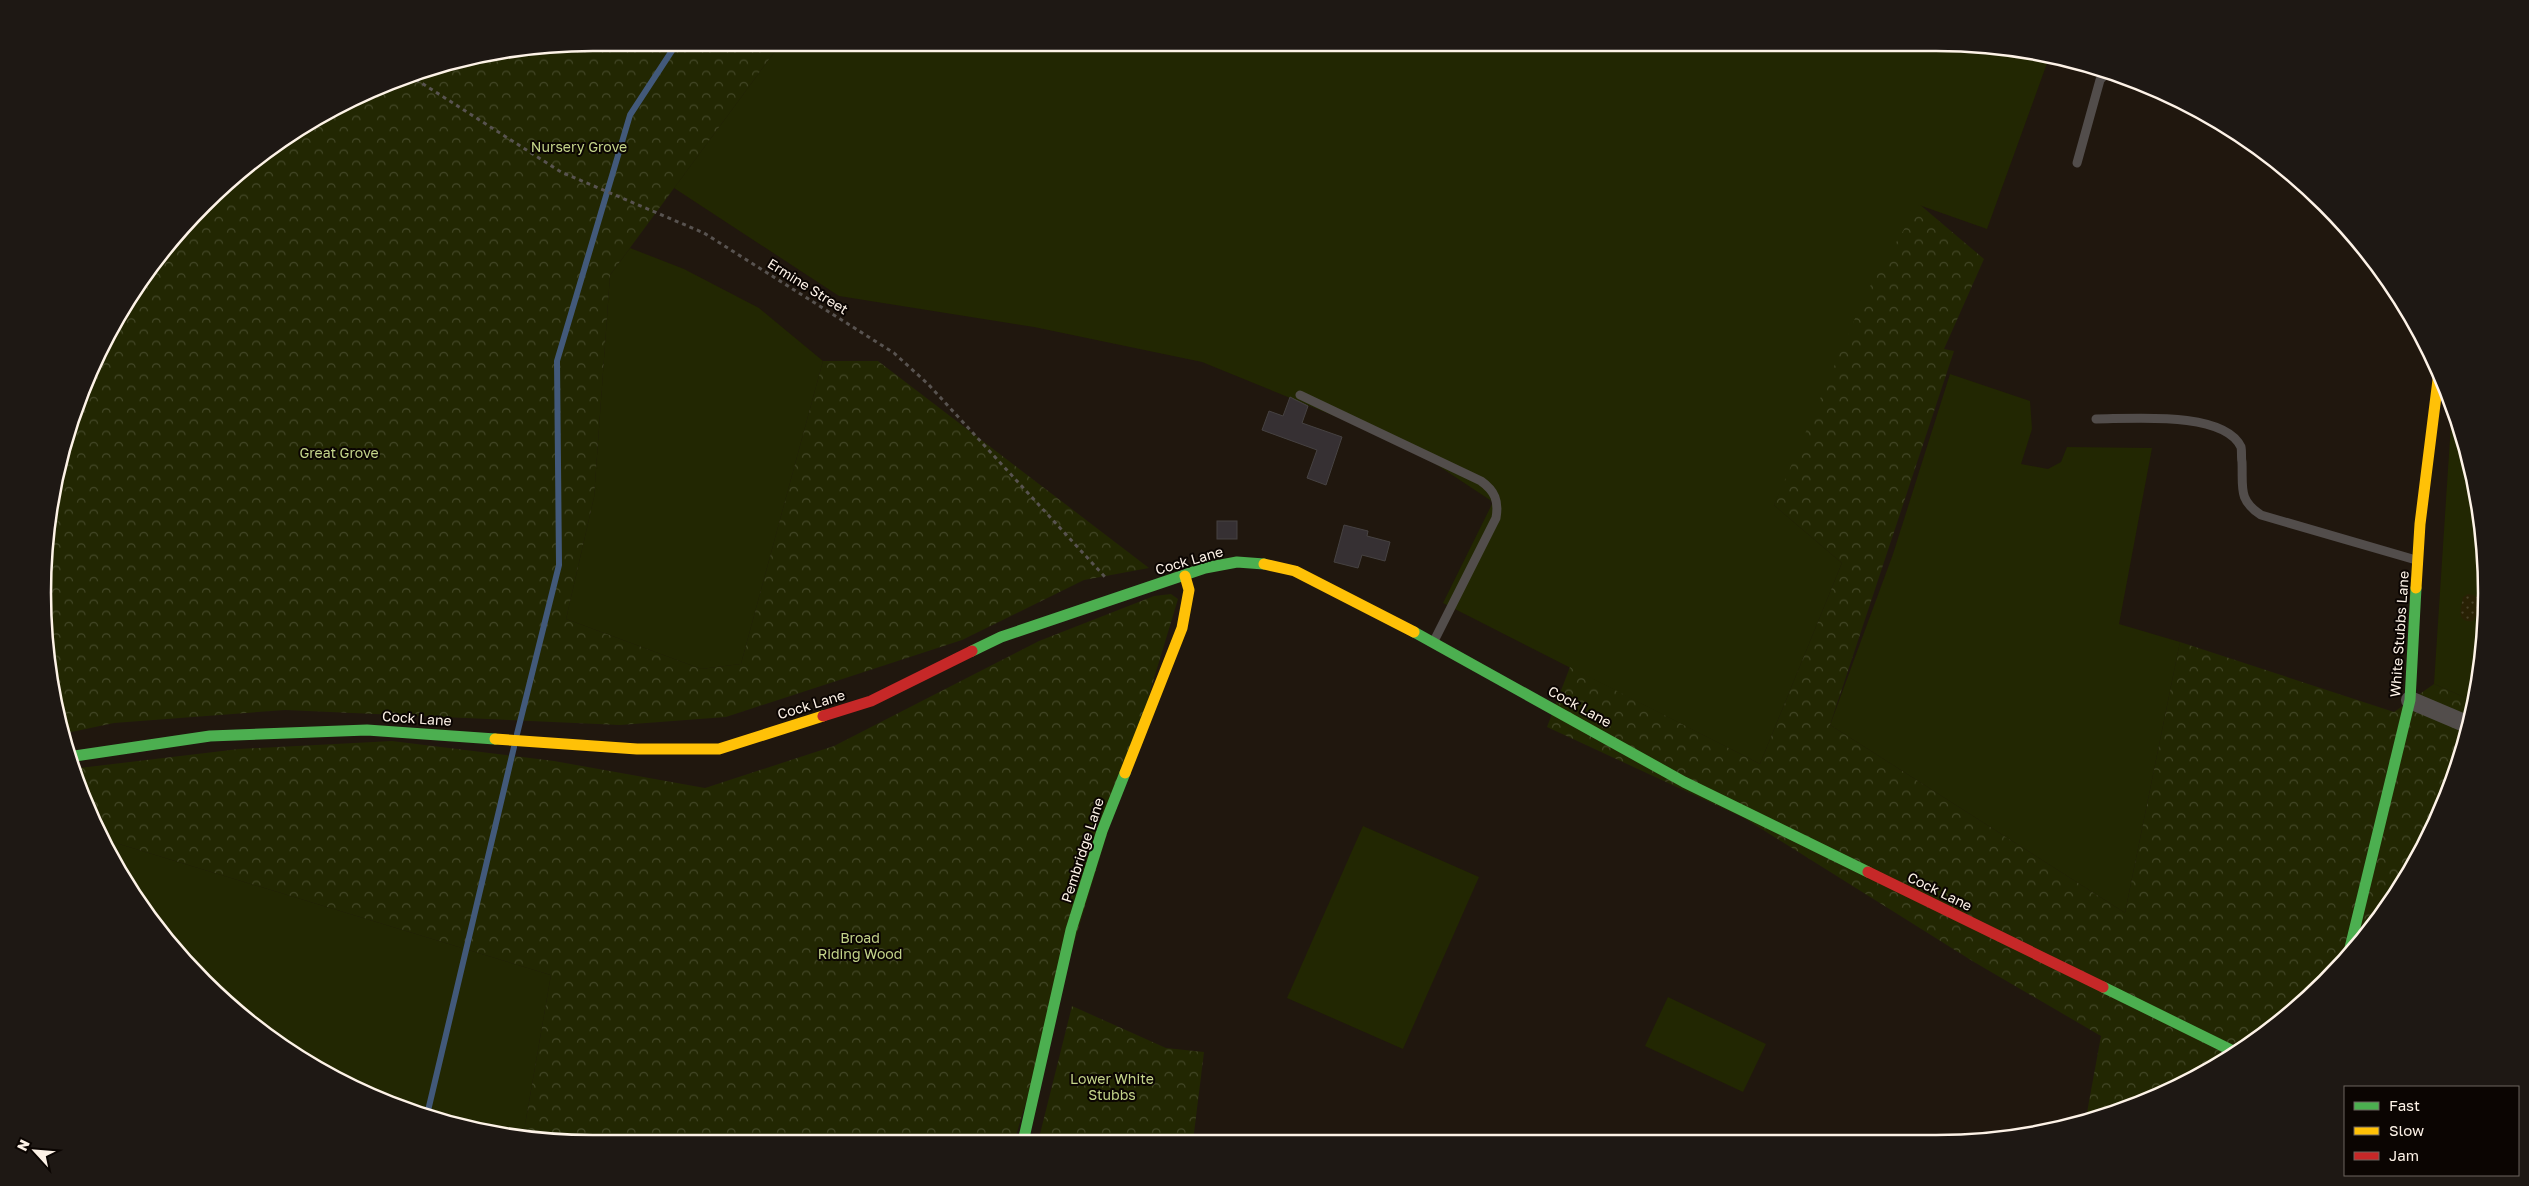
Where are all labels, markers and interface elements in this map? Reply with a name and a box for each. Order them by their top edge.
park label: Nursery Grove [531,138,627,155]
street label: Ermine Street [765,254,851,318]
park label: Great Grove [299,444,379,461]
street label: Cock Lane [1153,542,1225,578]
street label: White Stubbs Lane [2386,570,2412,698]
street label: Cock Lane [1545,682,1615,730]
street label: Cock Lane [775,686,847,722]
street label: Cock Lane [382,707,452,729]
street label: Pembridge Lane [1057,796,1107,904]
street label: Cock Lane [1905,868,1975,914]
park label: Broad Riding Wood [818,929,902,962]
park label: Lower White Stubbs [1070,1070,1154,1103]
legend [2344,1086,2519,1176]
text: Fast [2389,1096,2420,1114]
text: Slow [2389,1121,2424,1139]
north arrow [10,1126,60,1176]
text: N [13,1137,33,1154]
text: Jam [2389,1146,2419,1164]

